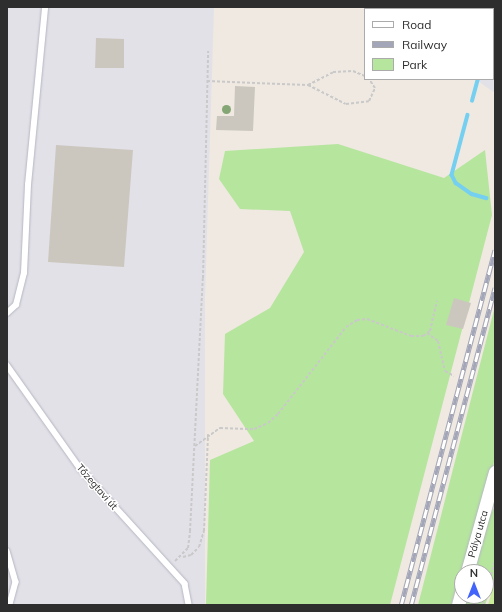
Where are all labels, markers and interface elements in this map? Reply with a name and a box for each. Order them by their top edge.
legend [364,8,494,80]
text: Road [402,17,431,32]
text: Railway [402,37,447,52]
text: Park [402,57,427,72]
street label: Tőzegtavi út [74,462,120,512]
street label: Pálya utca [466,509,490,559]
north arrow [454,564,494,604]
text: N [470,566,478,580]

